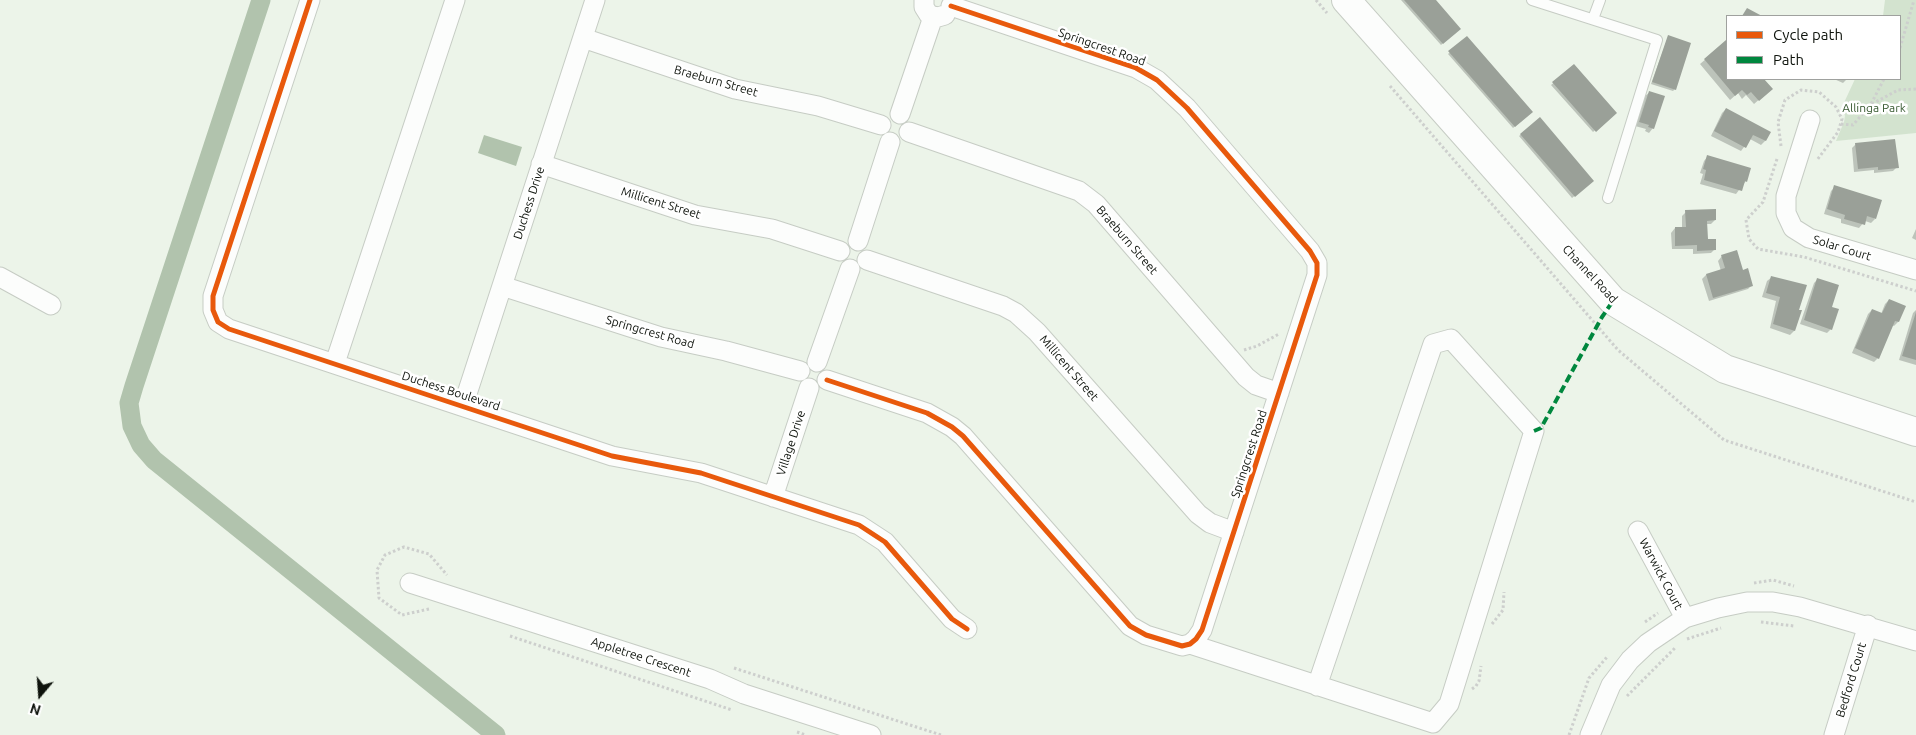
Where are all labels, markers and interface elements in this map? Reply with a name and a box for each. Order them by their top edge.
legend [1726,15,1901,80]
street label: Springcrest Road [1056,25,1148,69]
text: Cycle path [1773,26,1843,43]
text: Path [1773,51,1804,68]
street label: Braeburn Street [672,62,760,100]
park label: Allinga Park [1842,101,1906,115]
street label: Duchess Drive [510,165,548,241]
street label: Millicent Street [619,184,703,222]
street label: Braeburn Street [1093,203,1161,277]
street label: Solar Court [1811,232,1873,264]
street label: Channel Road [1559,242,1621,306]
street label: Springcrest Road [604,312,696,352]
street label: Millicent Street [1036,332,1102,404]
street label: Duchess Boulevard [400,368,502,414]
street label: Village Drive [774,408,808,478]
street label: Springcrest Road [1228,408,1270,500]
street label: Warwick Court [1636,536,1686,612]
street label: Appletree Crescent [589,634,693,680]
street label: Bedford Court [1833,641,1869,719]
north arrow [15,670,65,720]
text: N [28,700,43,718]

